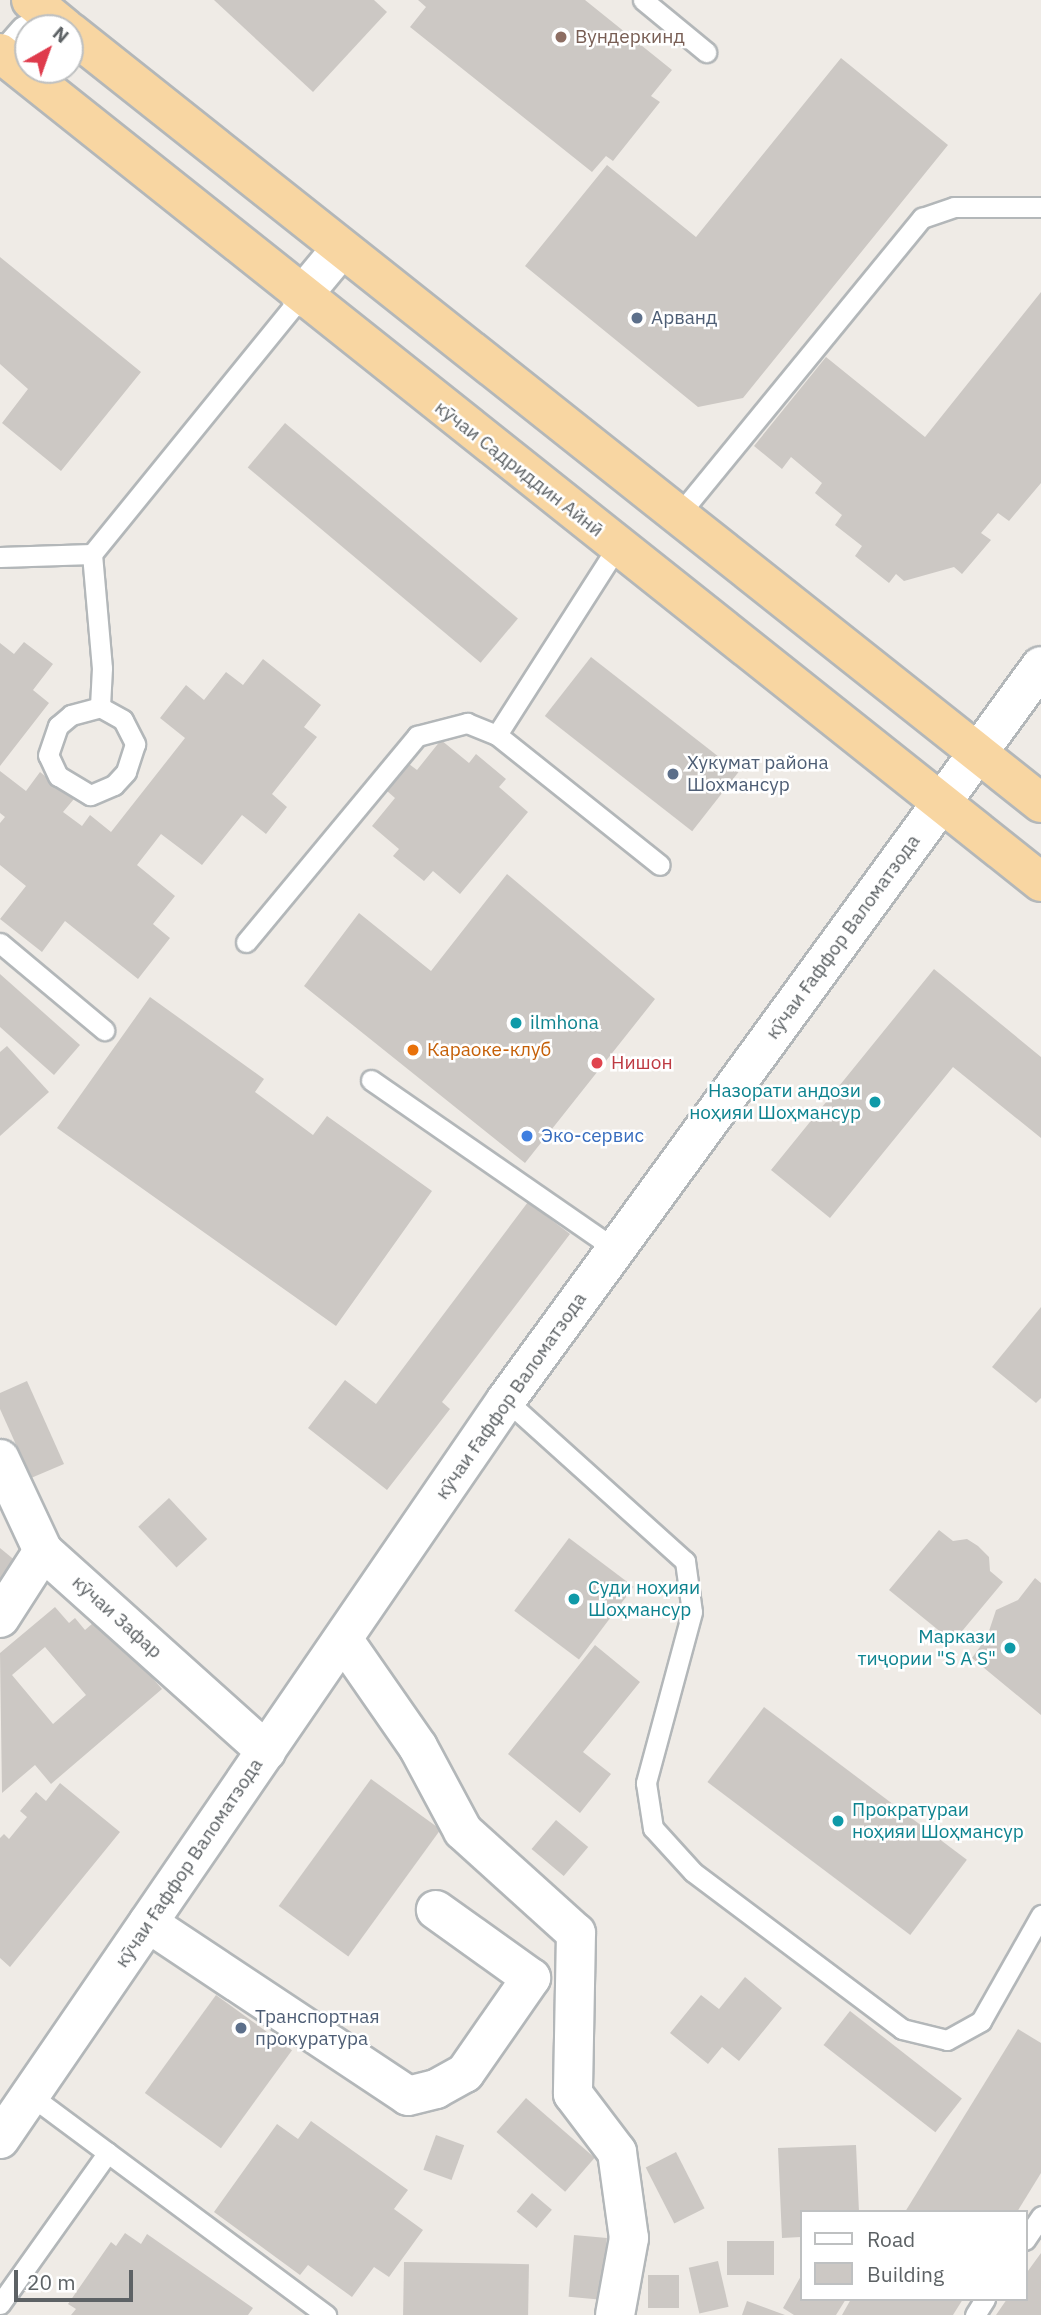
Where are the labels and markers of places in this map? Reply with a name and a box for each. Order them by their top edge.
place label: Вундеркинд [575,26,685,48]
marker: Вундеркинд [553,29,569,45]
place label: Арванд [651,307,717,329]
marker: Арванд [629,310,645,326]
place label: Хукумат района Шохмансур [687,752,829,796]
marker: Хукумат района Шохмансур [665,766,681,782]
place label: ilmhona [530,1012,599,1034]
marker: ilmhona [508,1015,524,1031]
place label: Караоке-клуб [427,1039,551,1061]
marker: Караоке-клуб [405,1042,421,1058]
place label: Нишон [611,1052,673,1074]
marker: Нишон [589,1055,605,1071]
place label: Назорати андози ноҳияи Шоҳмансур [689,1080,861,1124]
marker: Назорати андози ноҳияи Шоҳмансур [867,1094,883,1110]
place label: Эко-сервис [541,1125,644,1147]
marker: Эко-сервис [519,1128,535,1144]
place label: Суди ноҳияи Шоҳмансур [588,1577,700,1621]
marker: Суди ноҳияи Шоҳмансур [566,1591,582,1607]
place label: Маркази тиҷории "S A S" [857,1626,996,1670]
marker: Маркази тиҷории "S A S" [1002,1640,1018,1656]
place label: Прократураи ноҳияи Шоҳмансур [852,1799,1024,1843]
marker: Прократураи ноҳияи Шоҳмансур [830,1813,846,1829]
place label: Транспортная прокуратура [255,2006,380,2050]
marker: Транспортная прокуратура [233,2020,249,2036]

